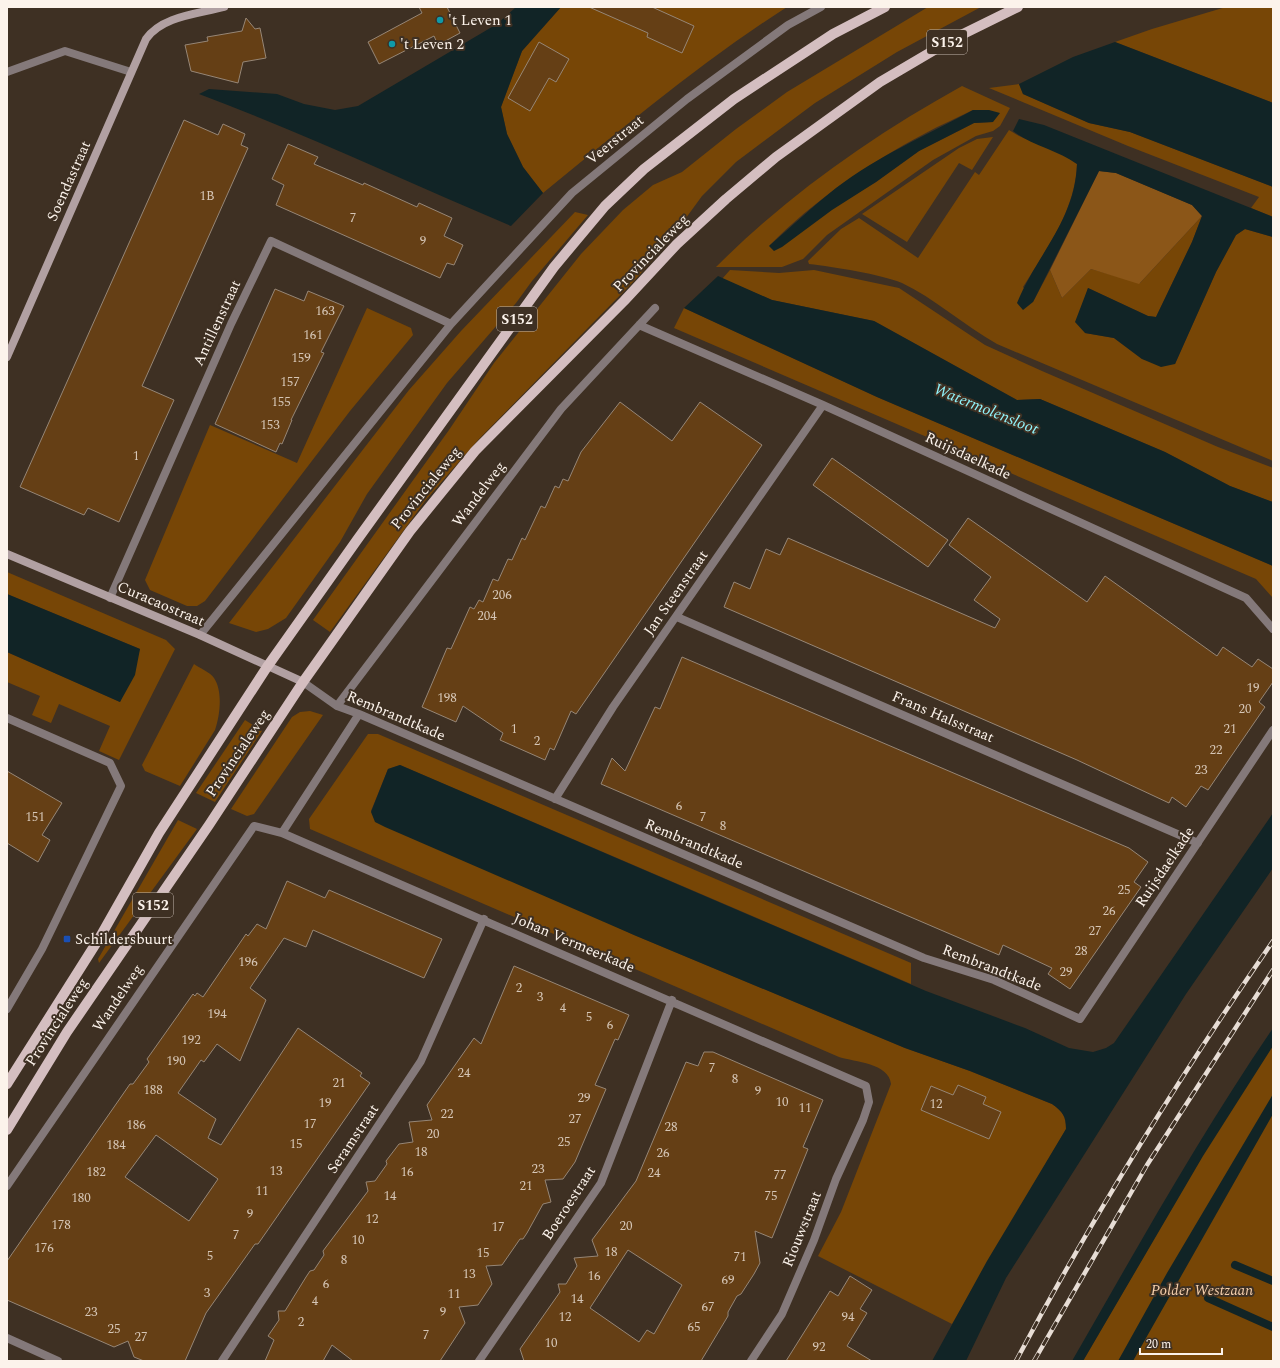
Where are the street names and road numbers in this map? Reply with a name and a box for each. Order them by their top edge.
road number: S152 [927,30,967,54]
street label: Veerstraat [581,109,649,171]
street label: Soendastraat [41,137,97,225]
street label: Provincialeweg [607,208,695,298]
street label: Antillenstraat [187,276,247,370]
road number: S152 [497,307,537,331]
street label: Ruijsdaelkade [921,426,1015,486]
street label: Provincialeweg [385,441,467,535]
street label: Wandelweg [447,456,511,532]
street label: Jan Steenstraat [638,546,714,640]
street label: Curacaostraat [114,575,208,633]
street label: Rembrandtkade [343,685,449,747]
street label: Frans Halsstraat [888,685,998,749]
street label: Provincialeweg [200,704,276,802]
street label: Rembrandtkade [641,813,747,875]
street label: Ruijsdaelkade [1130,822,1200,912]
road number: S152 [133,893,173,917]
street label: Johan Vermeerkade [510,907,638,979]
street label: Rembrandtkade [939,938,1045,998]
street label: Wandelweg [87,960,149,1036]
street label: Provincialeweg [20,973,94,1071]
street label: Seramstraat [321,1100,385,1178]
street label: Boeroestraat [536,1161,602,1245]
street label: Riouwstraat [776,1187,828,1271]

